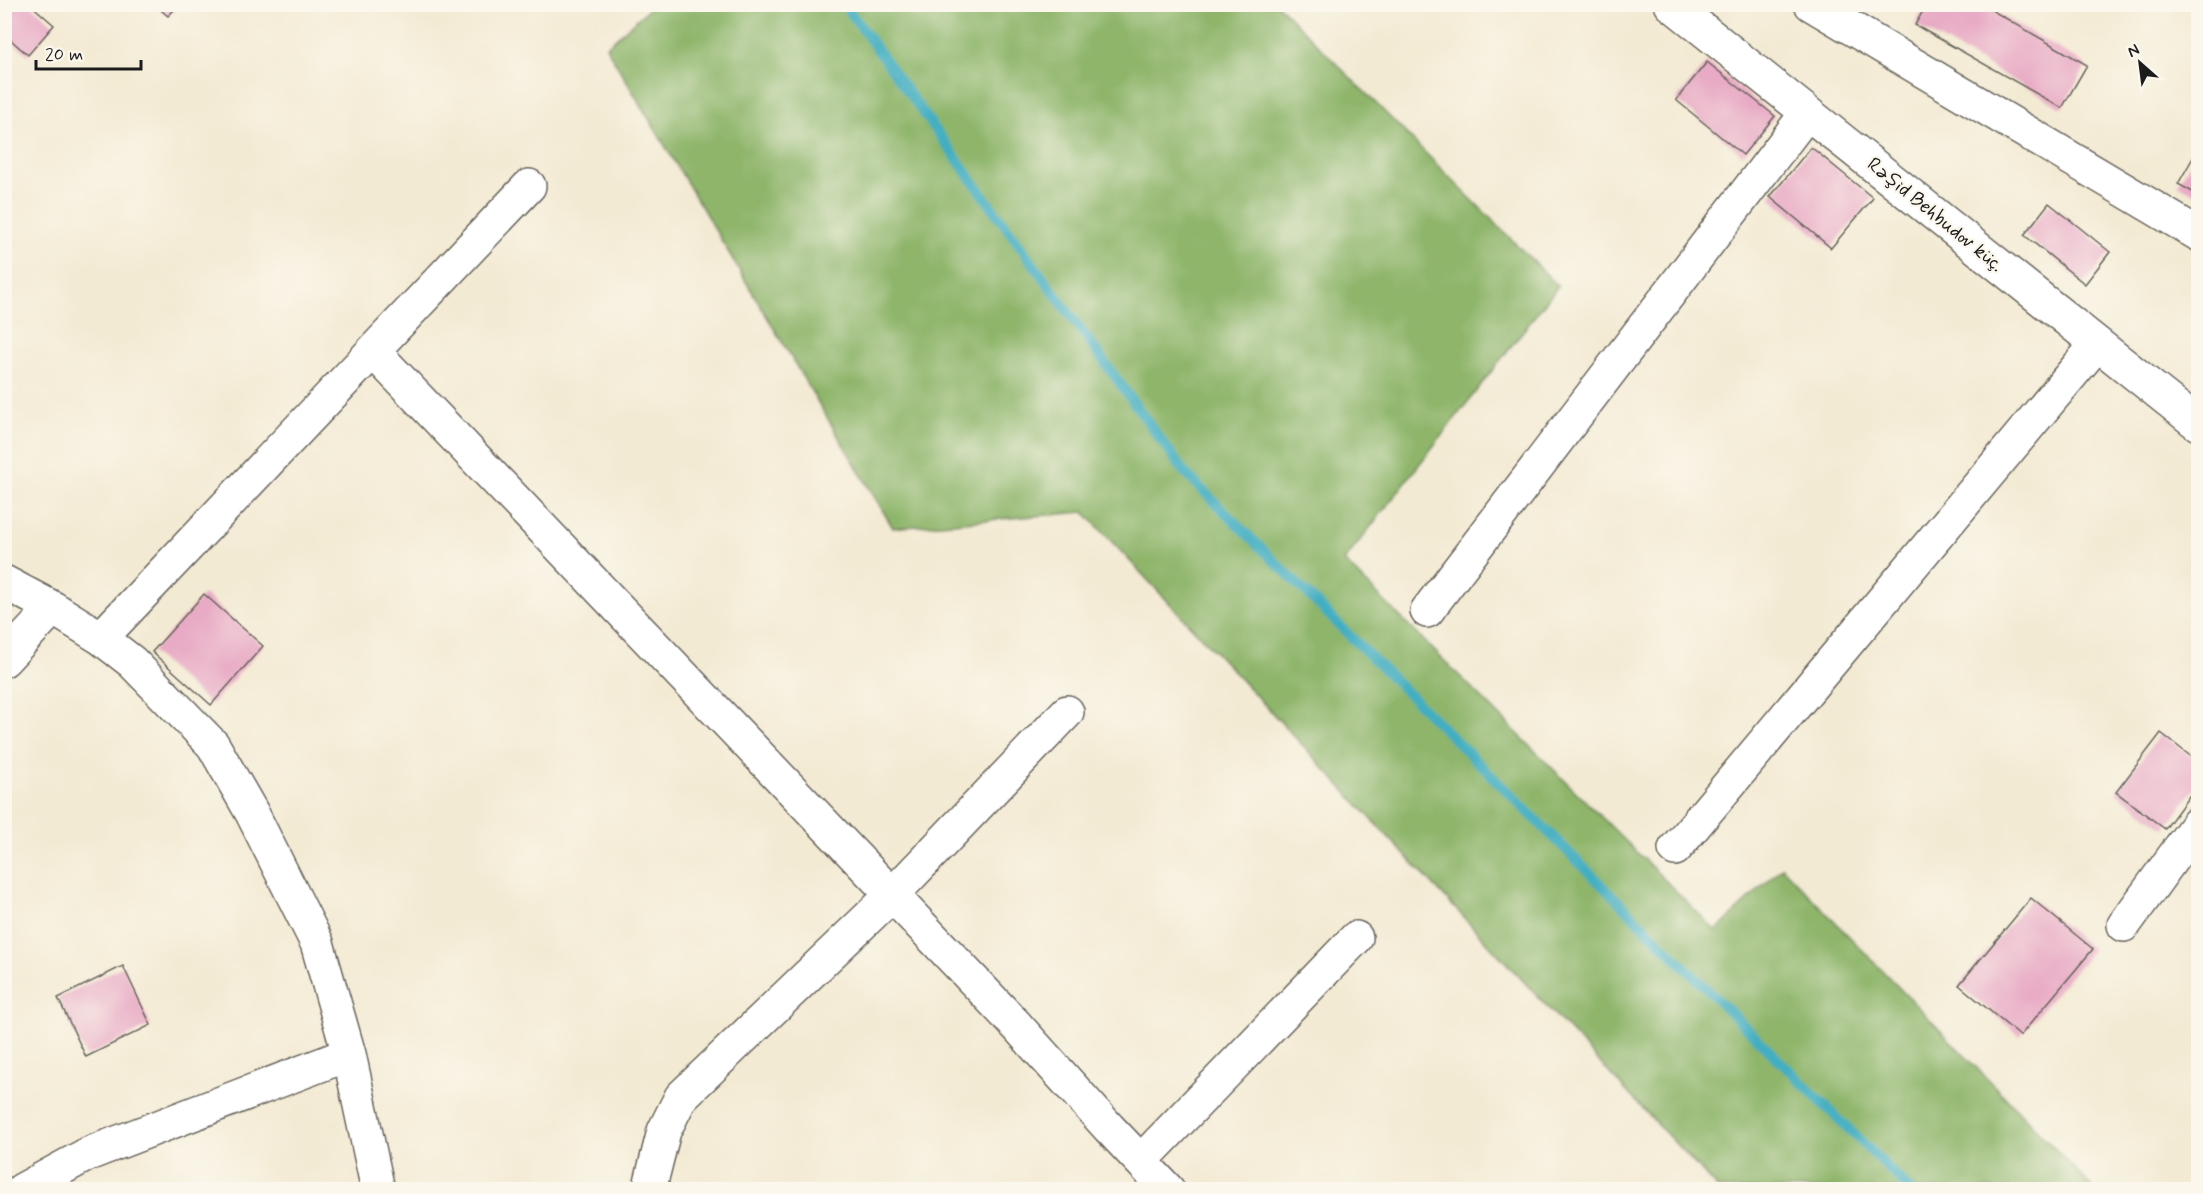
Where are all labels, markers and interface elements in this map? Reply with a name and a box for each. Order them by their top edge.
scale bar [36,33,141,71]
north arrow [2110,33,2170,93]
text: N [2124,39,2143,63]
text: 20 m [45,43,83,67]
street label: Rəşid Behbudov küç. [1861,151,2009,279]

